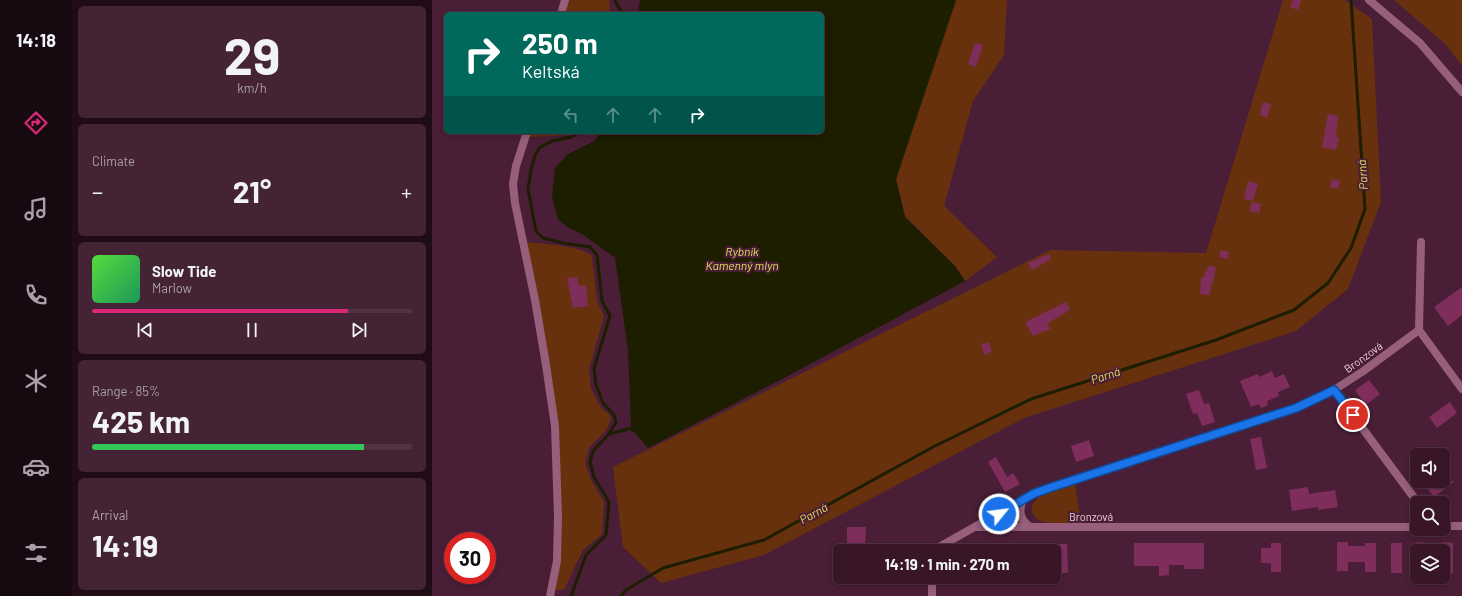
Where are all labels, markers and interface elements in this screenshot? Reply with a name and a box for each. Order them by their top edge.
text: 29 [224,23,280,85]
text: 250 m [522,26,598,60]
icon: right [456,28,508,80]
text: 14:18 [16,29,56,51]
text: Keltská [522,60,580,82]
text: km/h [237,80,267,96]
icon: left [560,104,582,126]
icon: ahead [602,104,624,126]
icon: ahead [644,104,666,126]
icon: right [686,104,708,126]
icon: directions [22,109,50,137]
text: Climate [92,153,135,169]
water label: Parná [1354,160,1370,190]
text: 21° [233,173,271,209]
text: − [92,178,103,204]
text: + [401,178,412,204]
icon: music [22,195,50,223]
water label: Rybník Kamenný mlyn [705,244,779,272]
text: Slow Tide [152,262,216,280]
text: Marlow [152,280,192,296]
icon: phone [22,281,50,309]
icon: previous [134,319,156,341]
icon: pause [241,319,263,341]
icon: next [348,319,370,341]
street label: Bronzová [1341,339,1385,375]
water label: Parná [1089,364,1121,386]
icon: climate [22,367,50,395]
text: Range · 85% [92,383,160,399]
pin [1336,398,1370,432]
text: 425 km [92,403,190,439]
icon: arrive [1342,404,1364,426]
map controls [1410,448,1450,584]
button: sound [1410,448,1450,488]
icon: car [22,453,50,481]
position arrow [978,493,1020,535]
button: search [1410,496,1450,536]
water label: Parná [797,500,829,526]
text: Arrival [92,507,128,523]
street label: Bronzová [1069,510,1113,523]
text: 14:19 [92,527,158,563]
speed limit sign: 30 [444,532,496,584]
icon: filters [22,539,50,567]
button: layers [1410,544,1450,584]
text: 14:19 · 1 min · 270 m [885,555,1009,573]

